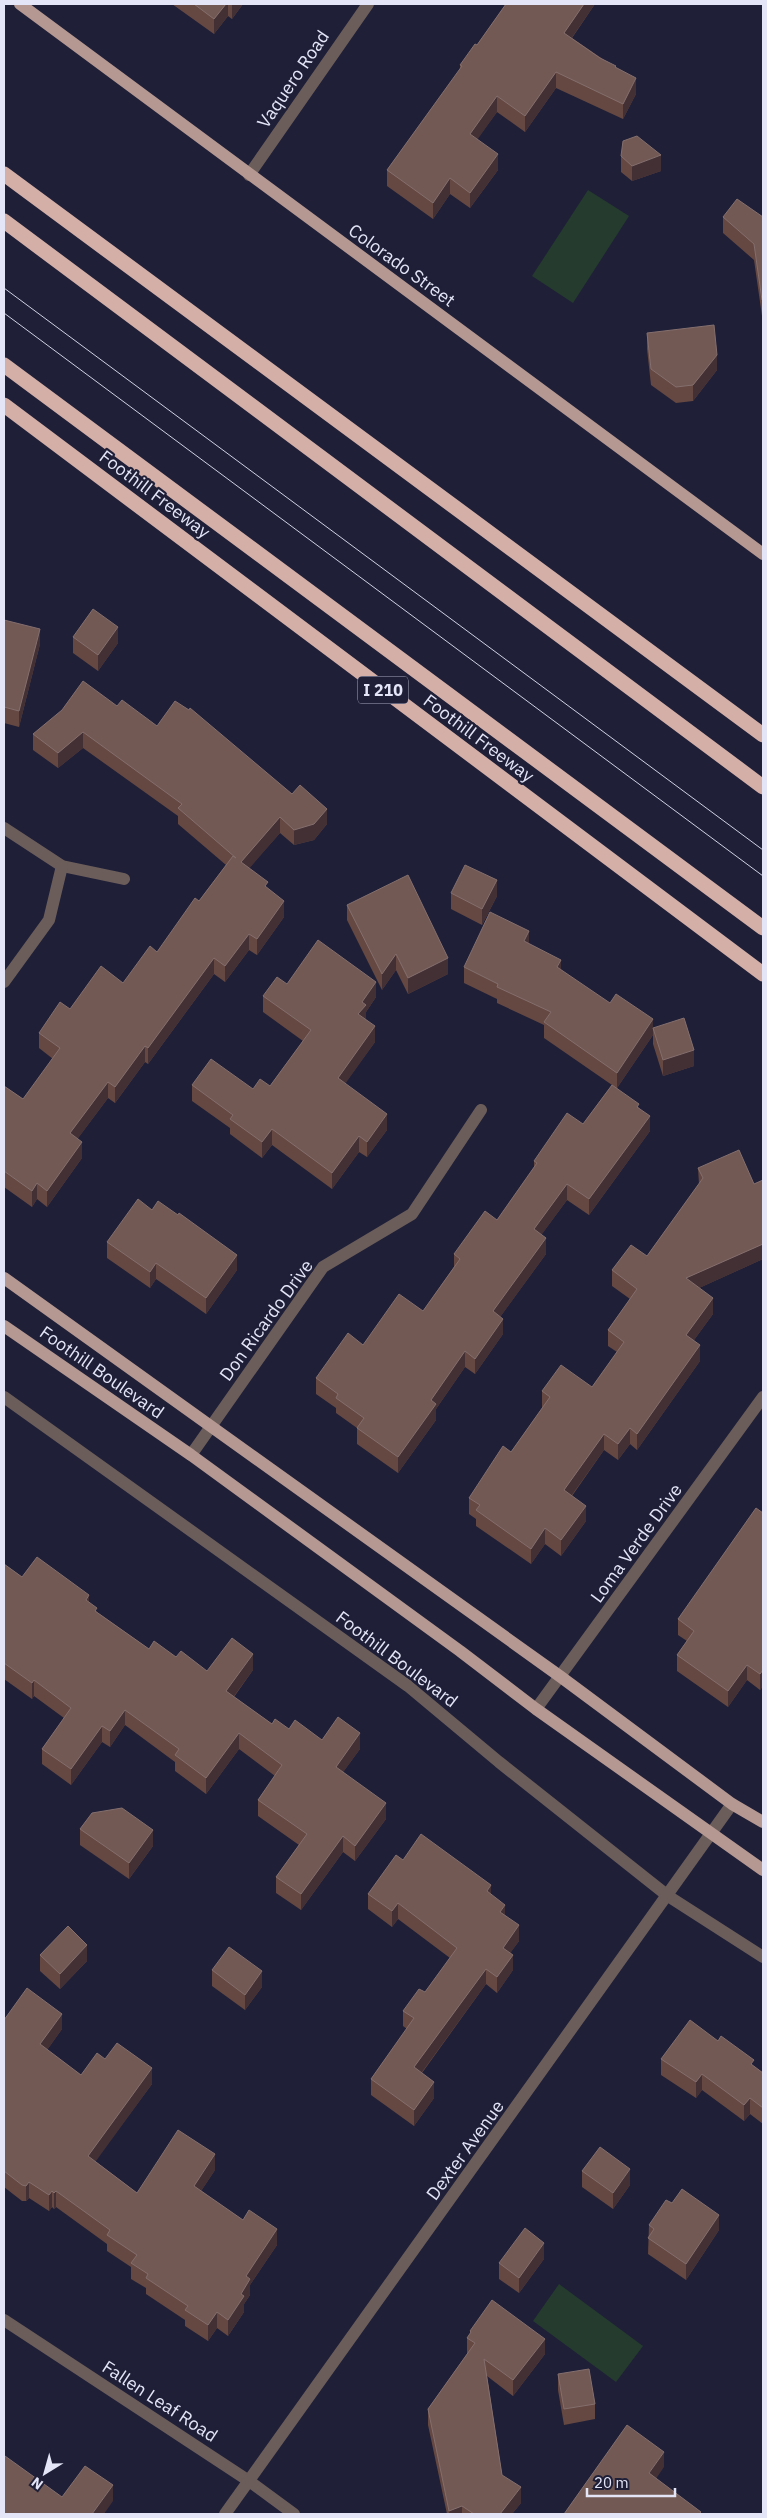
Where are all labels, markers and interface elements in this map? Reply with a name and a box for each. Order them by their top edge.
street label: Vaquero Road [252,26,334,132]
street label: Colorado Street [344,219,460,311]
street label: Foothill Freeway [95,445,215,543]
road number: I 210 [358,676,408,704]
street label: Foothill Freeway [419,689,539,787]
street label: Don Ricardo Drive [214,1255,318,1385]
street label: Foothill Boulevard [35,1321,169,1423]
street label: Loma Verde Drive [585,1479,687,1607]
street label: Foothill Boulevard [331,1606,463,1712]
street label: Dexter Avenue [421,2095,509,2204]
street label: Fallen Leaf Road [98,2355,222,2447]
north arrow [20,2448,70,2498]
scale bar [587,2466,674,2498]
text: N [28,2473,47,2494]
text: 20 m [594,2473,629,2492]

